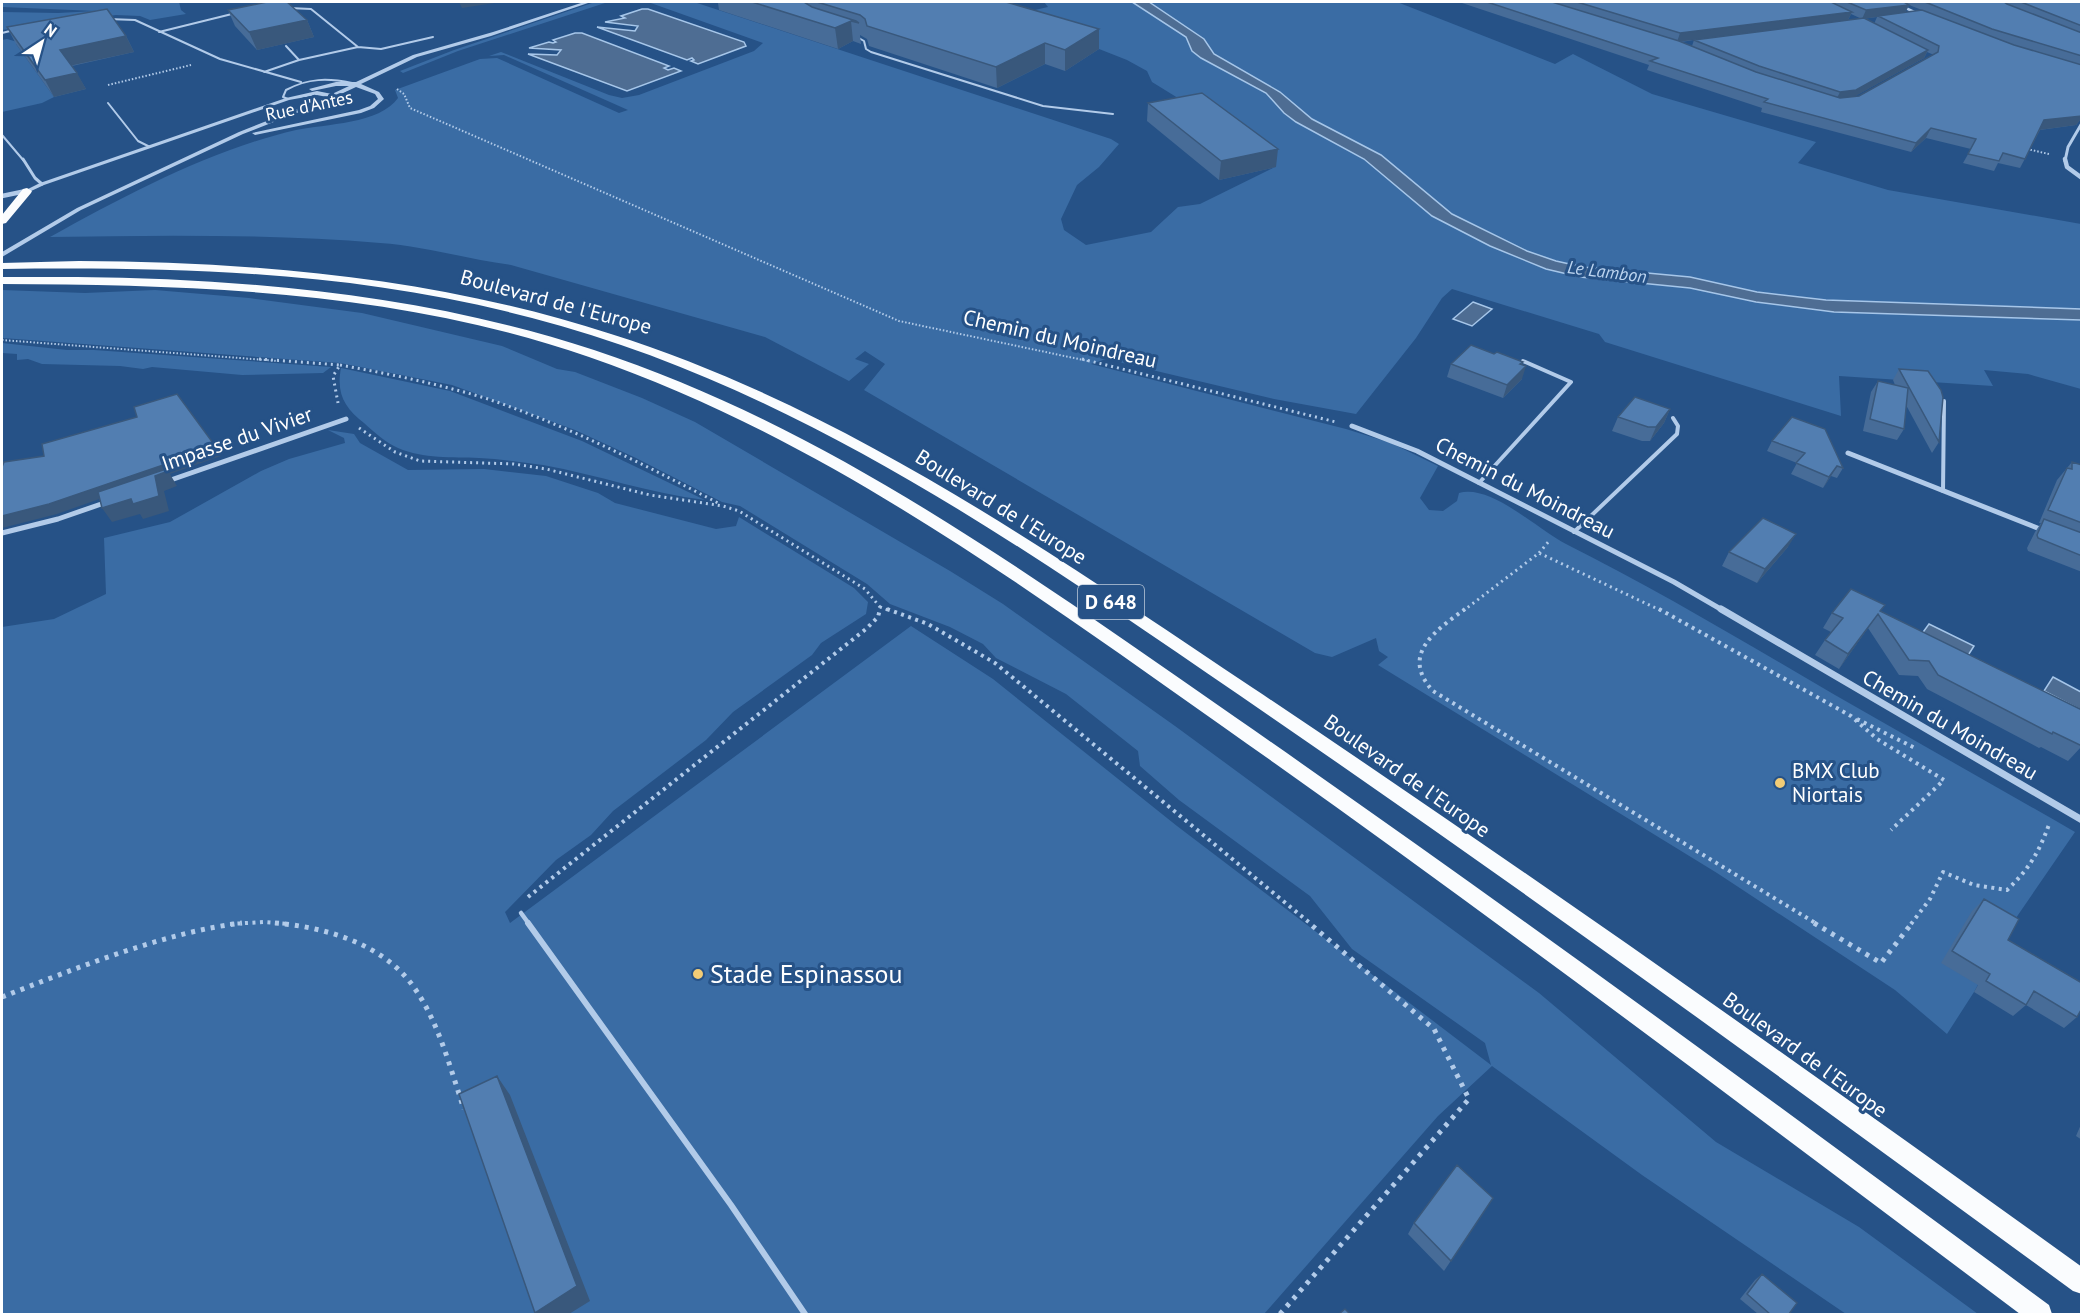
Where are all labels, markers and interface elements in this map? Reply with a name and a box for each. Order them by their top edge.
north arrow [12,12,72,72]
text: N [41,19,61,41]
street label: Rue d'Antes [263,85,355,126]
water label: Le Lambon [1566,255,1648,288]
street label: Boulevard de l'Europe [457,263,655,340]
street label: Chemin du Moindreau [961,303,1160,374]
street label: Impasse du Vivier [158,400,316,477]
street label: Chemin du Moindreau [1431,431,1620,545]
street label: Boulevard de l'Europe [911,443,1092,570]
road number: D 648 [1078,585,1144,619]
street label: Chemin du Moindreau [1858,663,2043,786]
street label: Boulevard de l'Europe [1319,708,1496,843]
place label: BMX Club Niortais [1792,757,1880,808]
marker: BMX Club Niortais [1773,776,1787,790]
place label: Stade Espinassou [710,957,903,990]
marker: Stade Espinassou [691,967,705,981]
street label: Boulevard de l'Europe [1718,986,1893,1123]

